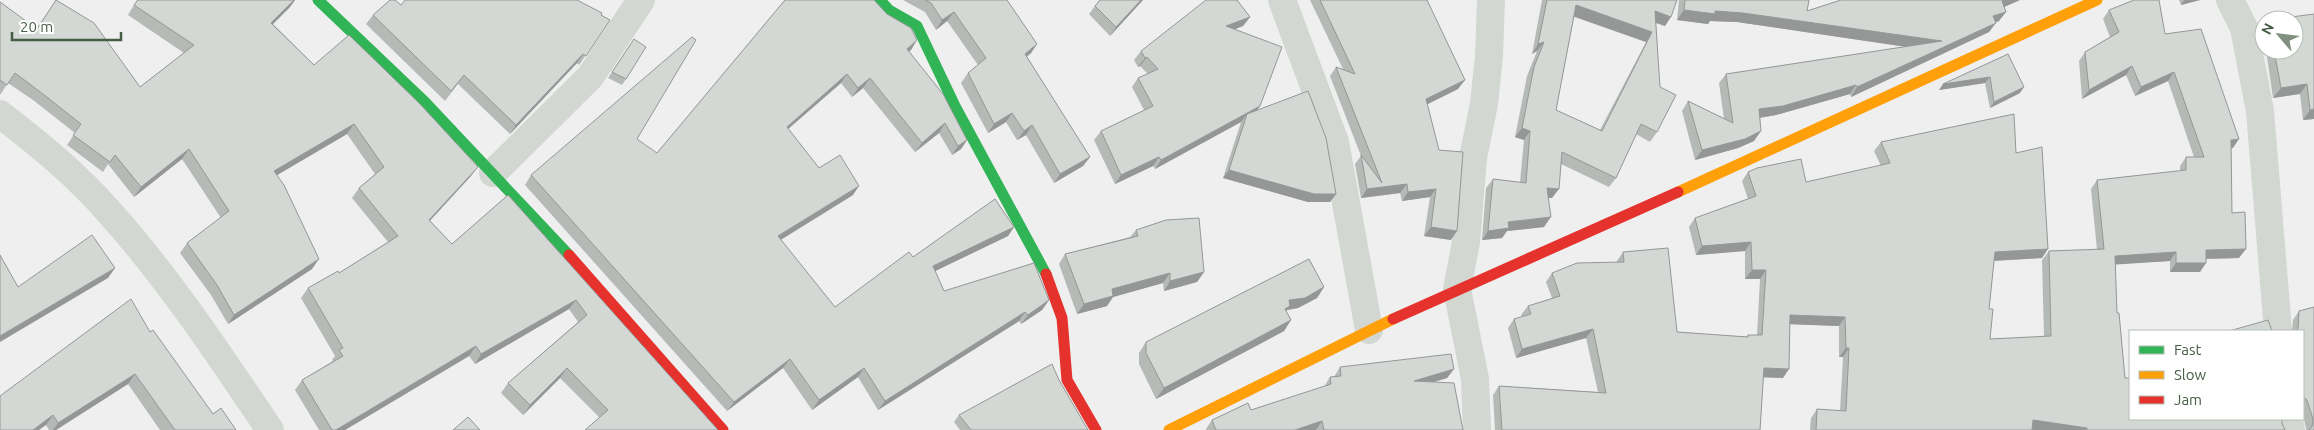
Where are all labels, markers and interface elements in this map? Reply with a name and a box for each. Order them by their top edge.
scale bar [12,10,121,42]
north arrow [2254,10,2304,60]
text: 20 m [20,18,53,35]
text: N [2258,21,2277,37]
legend [2129,330,2304,420]
text: Fast [2174,341,2202,358]
text: Slow [2174,366,2207,383]
text: Jam [2174,391,2202,408]

